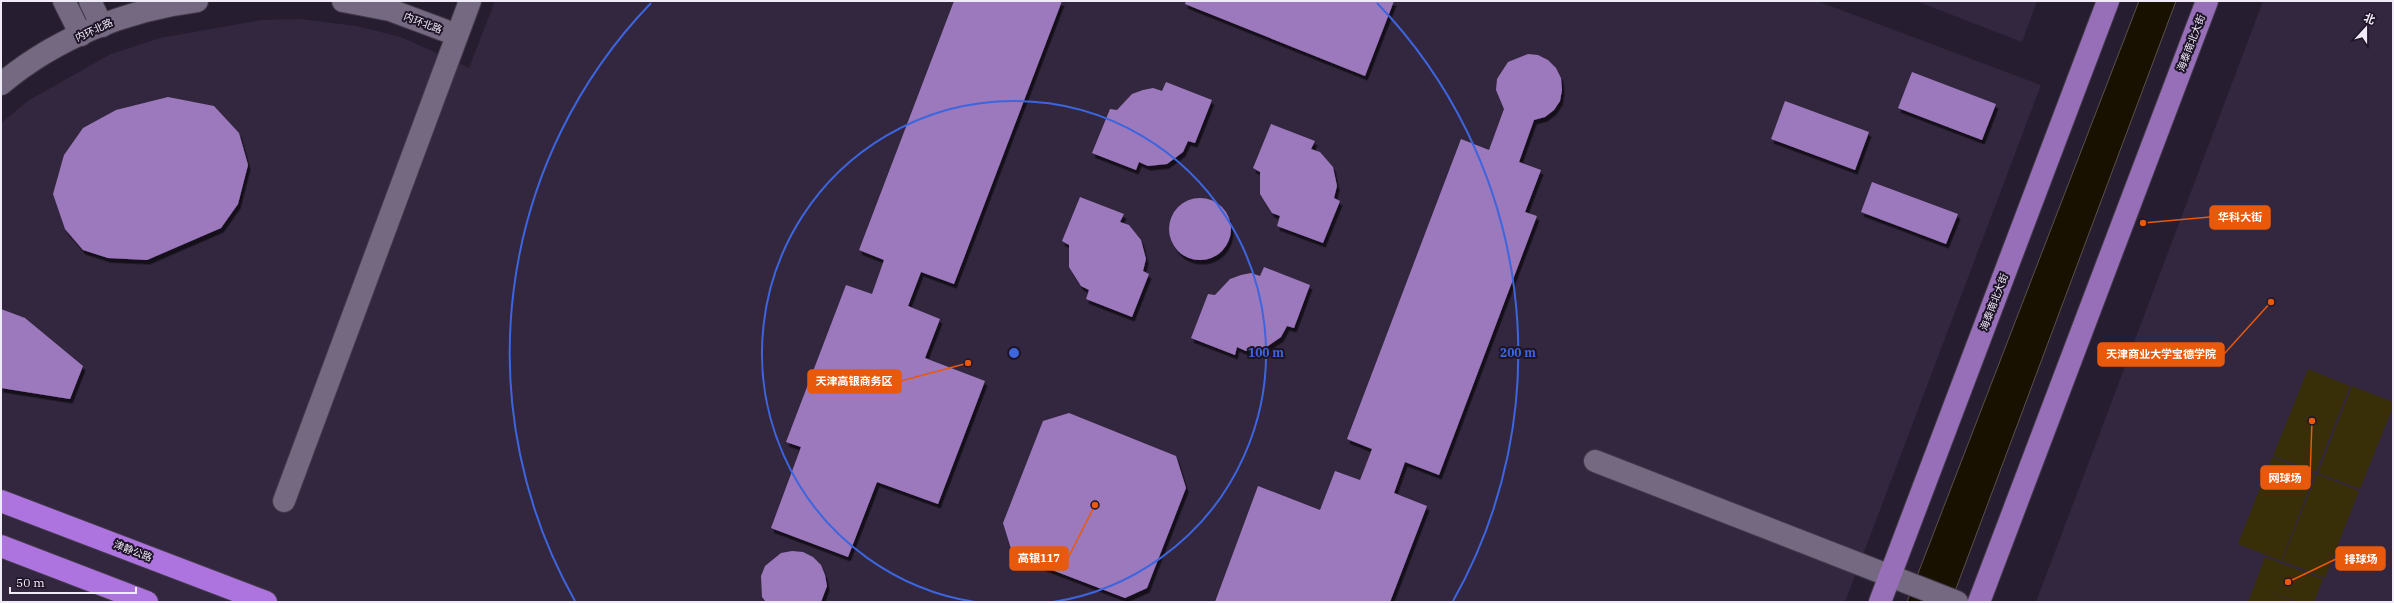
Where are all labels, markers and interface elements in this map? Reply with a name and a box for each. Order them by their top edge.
north arrow [2346,8,2386,48]
street label: 内环北路 [402,10,444,36]
text: 北 [2362,10,2377,27]
street label: 海泰南北大街 [2174,13,2208,73]
street label: 内环北路 [73,16,115,44]
callout: 华科大街 [2210,206,2270,229]
text: 华科大街 [2218,210,2262,224]
street label: 海泰南北大街 [1977,272,2011,332]
callout: 天津商业大学宝德学院 [2098,343,2224,366]
text: 100 m [1248,345,1284,360]
text: 200 m [1500,345,1536,360]
centre of rings [1007,346,1021,360]
text: 天津商业大学宝德学院 [2106,347,2216,361]
callout: 天津高银商务区 [808,370,901,393]
text: 天津高银商务区 [816,374,893,388]
callout: 网球场 [2261,466,2310,489]
text: 网球场 [2269,471,2302,485]
street label: 津静公路 [112,538,154,564]
callout: 高银117 [1010,547,1068,570]
callout: 排球场 [2336,547,2385,570]
text: 高银117 [1018,551,1060,565]
text: 排球场 [2345,552,2378,566]
scale bar [10,569,136,595]
text: 50 m [16,575,45,590]

